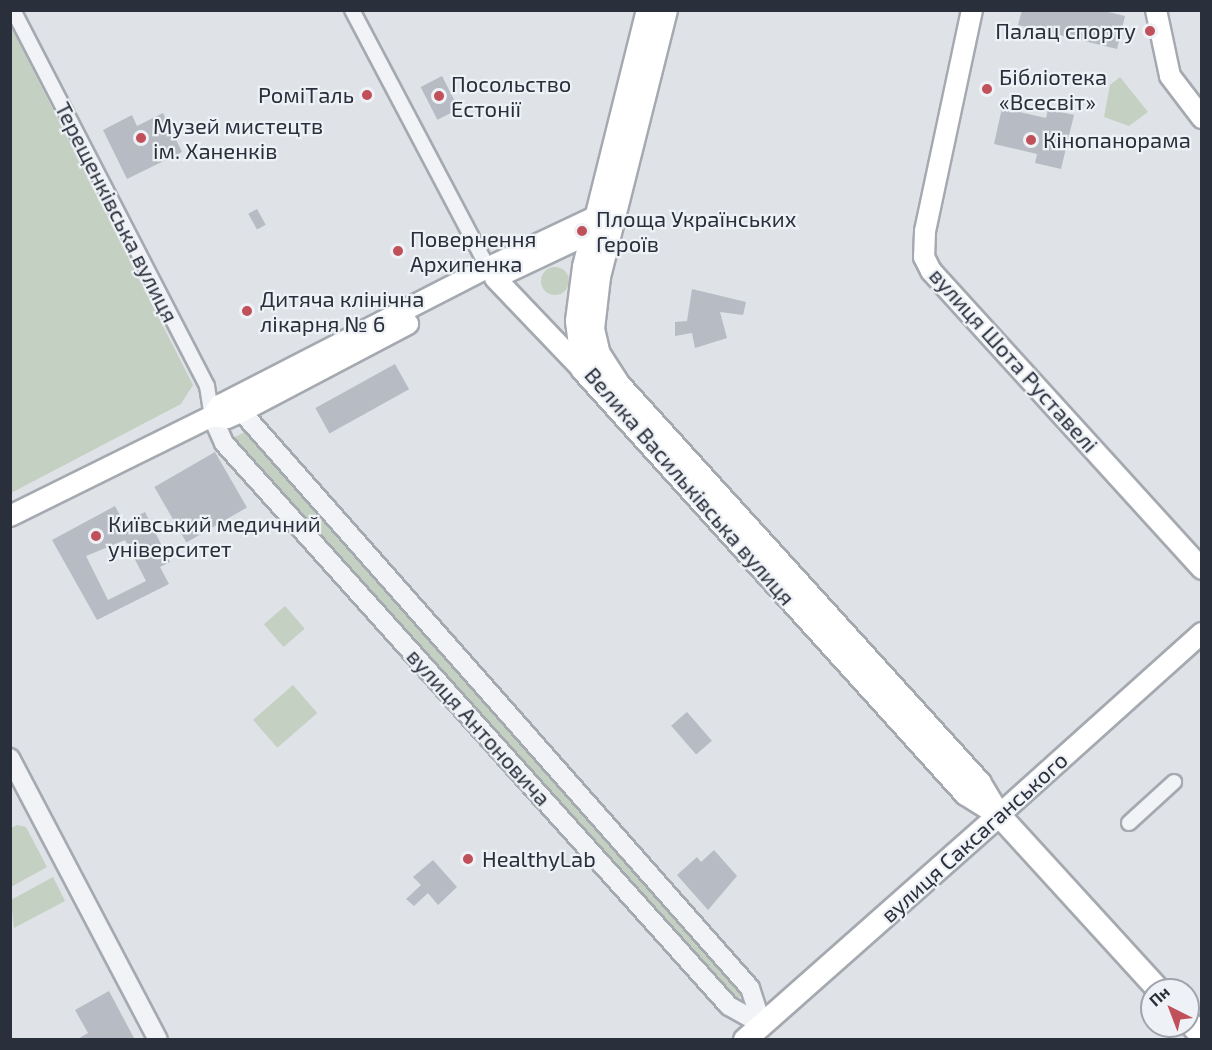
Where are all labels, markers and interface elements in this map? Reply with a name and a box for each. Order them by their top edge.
place label: Палац спорту [995,18,1136,44]
marker: Палац спорту [1141,22,1159,40]
place label: Бібліотека «Всесвіт» [999,63,1107,114]
place label: Посольство Естонії [451,70,571,122]
place label: РоміТаль [258,82,354,108]
marker: Бібліотека «Всесвіт» [980,82,994,96]
marker: РоміТаль [358,86,376,104]
marker: Посольство Естонії [432,89,446,103]
street label: Терещенківська вулиця [50,97,184,327]
place label: Музей мистецтв ім. Ханенків [153,112,323,164]
place label: Кінопанорама [1043,127,1191,153]
marker: Музей мистецтв ім. Ханенків [134,131,148,145]
marker: Кінопанорама [1024,133,1038,147]
place label: Площа Українських Героїв [596,205,796,256]
marker: Площа Українських Героїв [573,222,591,240]
place label: Повернення Архипенка [410,225,536,276]
marker: Повернення Архипенка [391,244,405,258]
street label: вулиця Шота Руставелі [924,262,1104,458]
place label: Дитяча клінічна лікарня № 6 [260,285,424,336]
marker: Дитяча клінічна лікарня № 6 [238,302,256,320]
street label: Велика Васильківська вулиця [579,362,801,610]
place label: Київський медичний університет [108,510,321,562]
marker: Київський медичний університет [89,529,103,543]
street label: вулиця Антоновича [402,643,556,811]
street label: вулиця Саксаганського [875,746,1073,928]
place label: HealthyLab [482,846,596,872]
marker: HealthyLab [459,850,477,868]
north arrow [1140,978,1200,1038]
text: Пн [1145,982,1173,1010]

